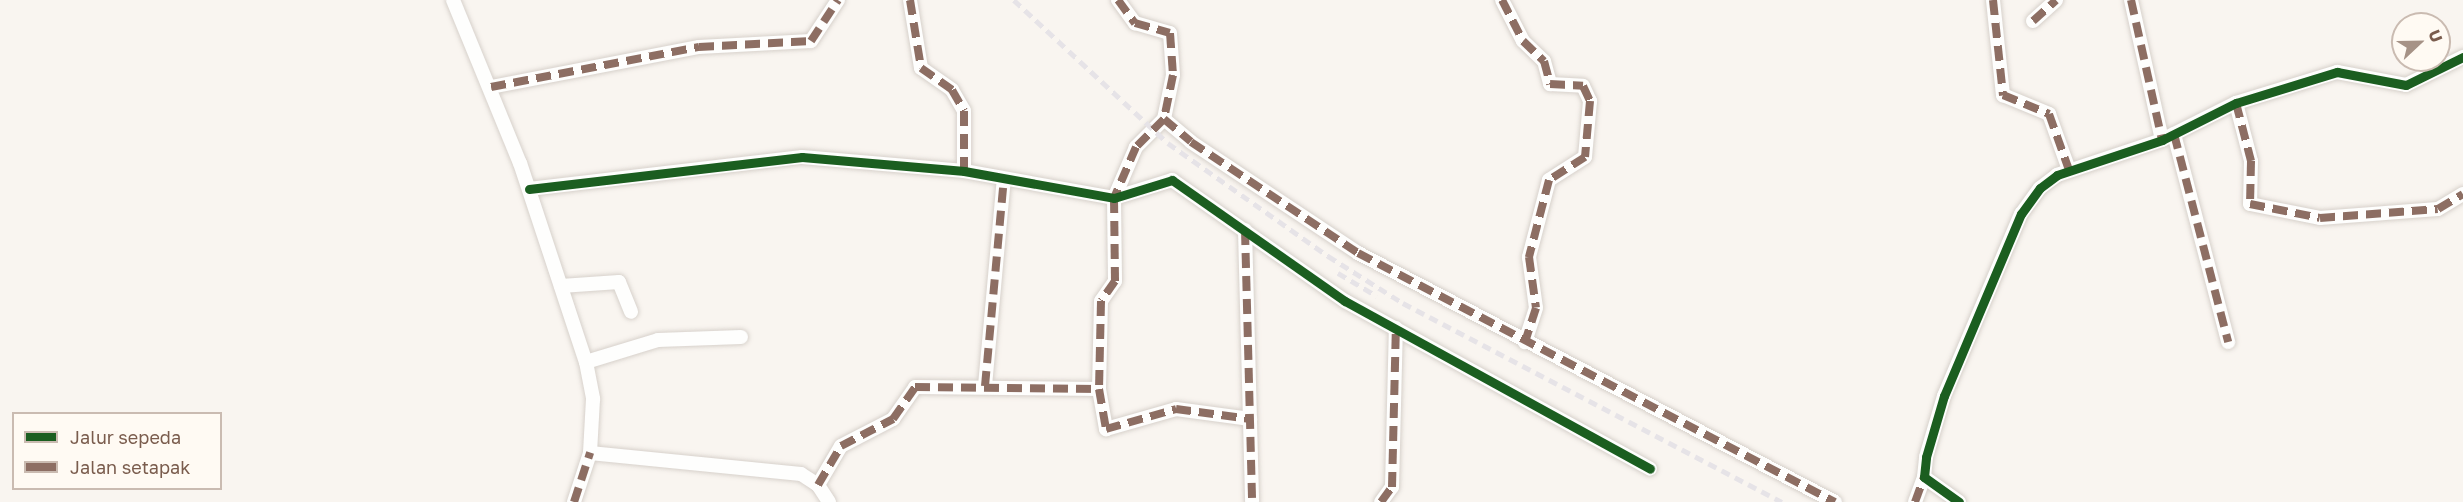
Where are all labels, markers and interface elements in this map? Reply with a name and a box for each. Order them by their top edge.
north arrow [2391,12,2451,72]
text: U [2424,27,2447,45]
legend [12,412,222,490]
text: Jalur sepeda [70,426,181,448]
text: Jalan setapak [70,456,190,478]

